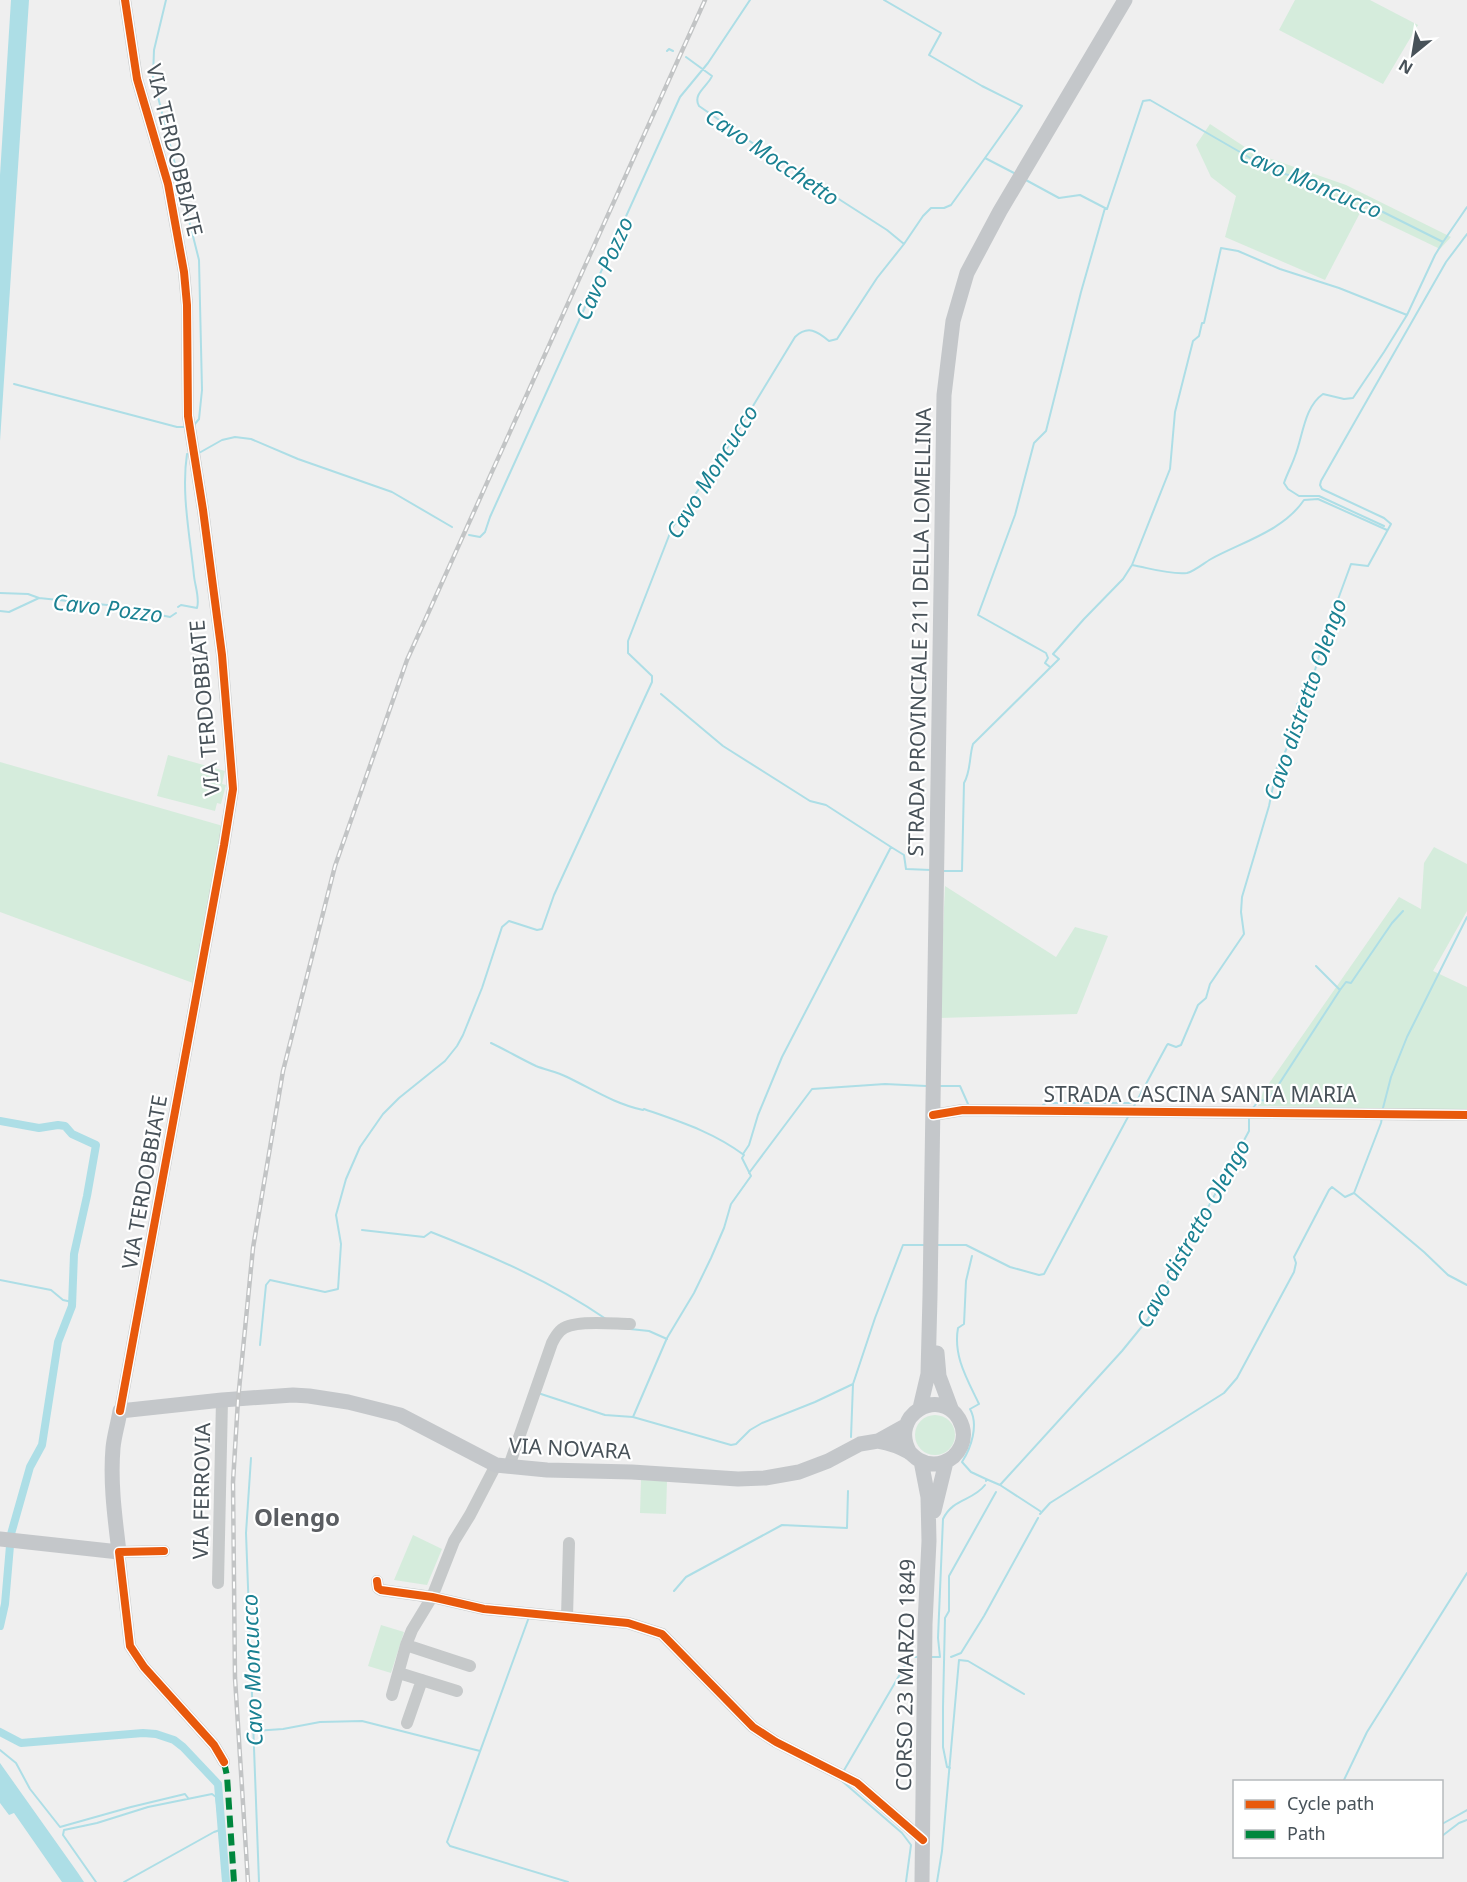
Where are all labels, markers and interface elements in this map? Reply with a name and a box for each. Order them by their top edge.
north arrow [1383,24,1443,84]
text: N [1394,54,1417,80]
street label: VIA TERDOBBIATE [140,61,210,239]
water label: Cavo Mocchetto [700,100,846,212]
water label: Cavo Moncucco [1235,137,1387,225]
water label: Cavo Pozzo [567,211,639,325]
water label: Cavo Moncucco [658,398,764,544]
street label: STRADA PROVINCIALE 211 DELLA LOMELLINA [901,407,937,857]
water label: Cavo Pozzo [51,585,165,629]
water label: Cavo distretto Olengo [1255,594,1353,804]
street label: VIA TERDOBBIATE [182,619,226,797]
street label: STRADA CASCINA SANTA MARIA [1044,1080,1357,1108]
street label: VIA TERDOBBIATE [115,1093,173,1271]
water label: Cavo distretto Olengo [1128,1133,1256,1333]
street label: VIA FERROVIA [186,1422,216,1560]
street label: VIA NOVARA [508,1431,632,1465]
district label: Olengo [254,1500,340,1533]
street label: CORSO 23 MARZO 1849 [889,1559,921,1791]
water label: Cavo Moncucco [233,1593,269,1747]
legend [1233,1780,1443,1858]
text: Cycle path [1287,1791,1374,1815]
text: Path [1287,1821,1326,1845]

